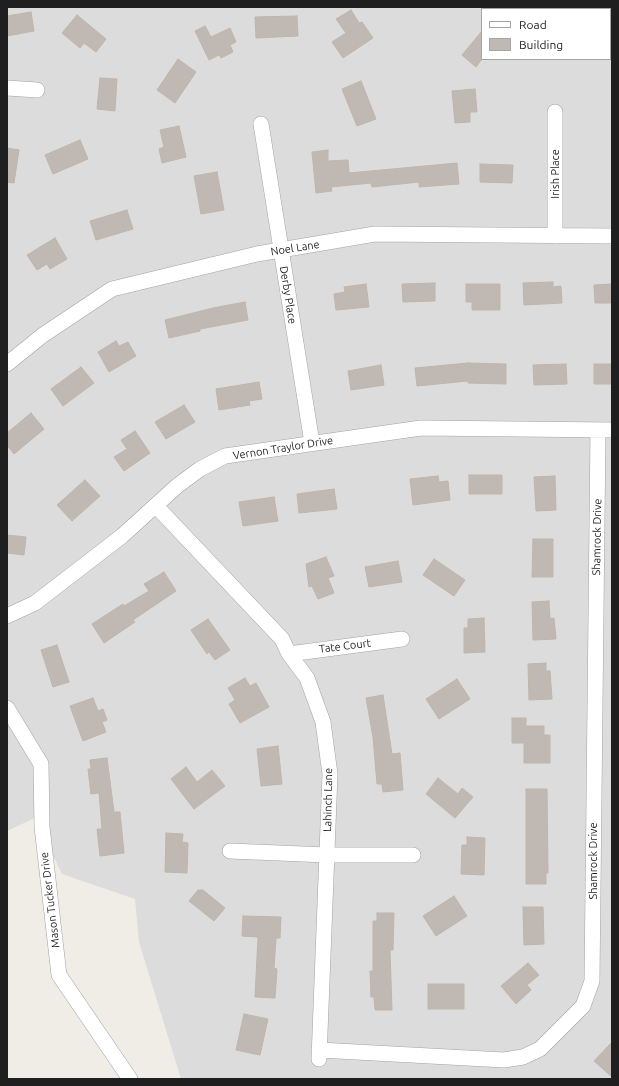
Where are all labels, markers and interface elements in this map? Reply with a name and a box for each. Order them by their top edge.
legend [481,8,611,60]
text: Road [519,18,547,31]
text: Building [519,38,563,51]
street label: Irish Place [548,149,562,199]
street label: Noel Lane [270,238,320,258]
street label: Derby Place [277,265,299,325]
street label: Vernon Traylor Drive [232,434,334,462]
street label: Shamrock Drive [590,498,604,576]
street label: Tate Court [318,636,372,656]
street label: Lahinch Lane [321,768,335,832]
street label: Shamrock Drive [586,823,600,899]
street label: Mason Tucker Drive [38,851,62,949]

